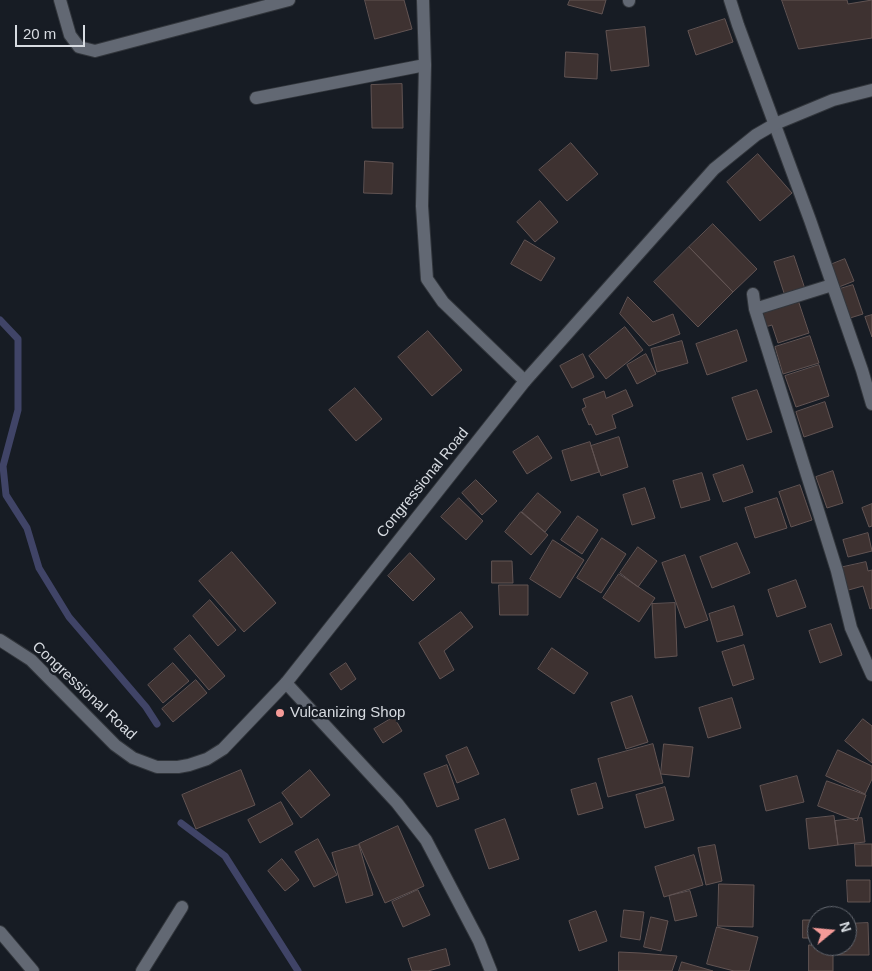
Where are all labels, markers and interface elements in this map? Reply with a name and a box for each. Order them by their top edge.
scale bar [18,15,88,47]
text: 20 m [23,25,56,42]
street label: Congressional Road [373,425,473,541]
street label: Congressional Road [28,638,140,744]
place label: Vulcanizing Shop [290,704,405,722]
marker: Vulcanizing Shop [274,707,286,719]
north arrow [807,906,857,956]
text: N [836,920,855,934]

